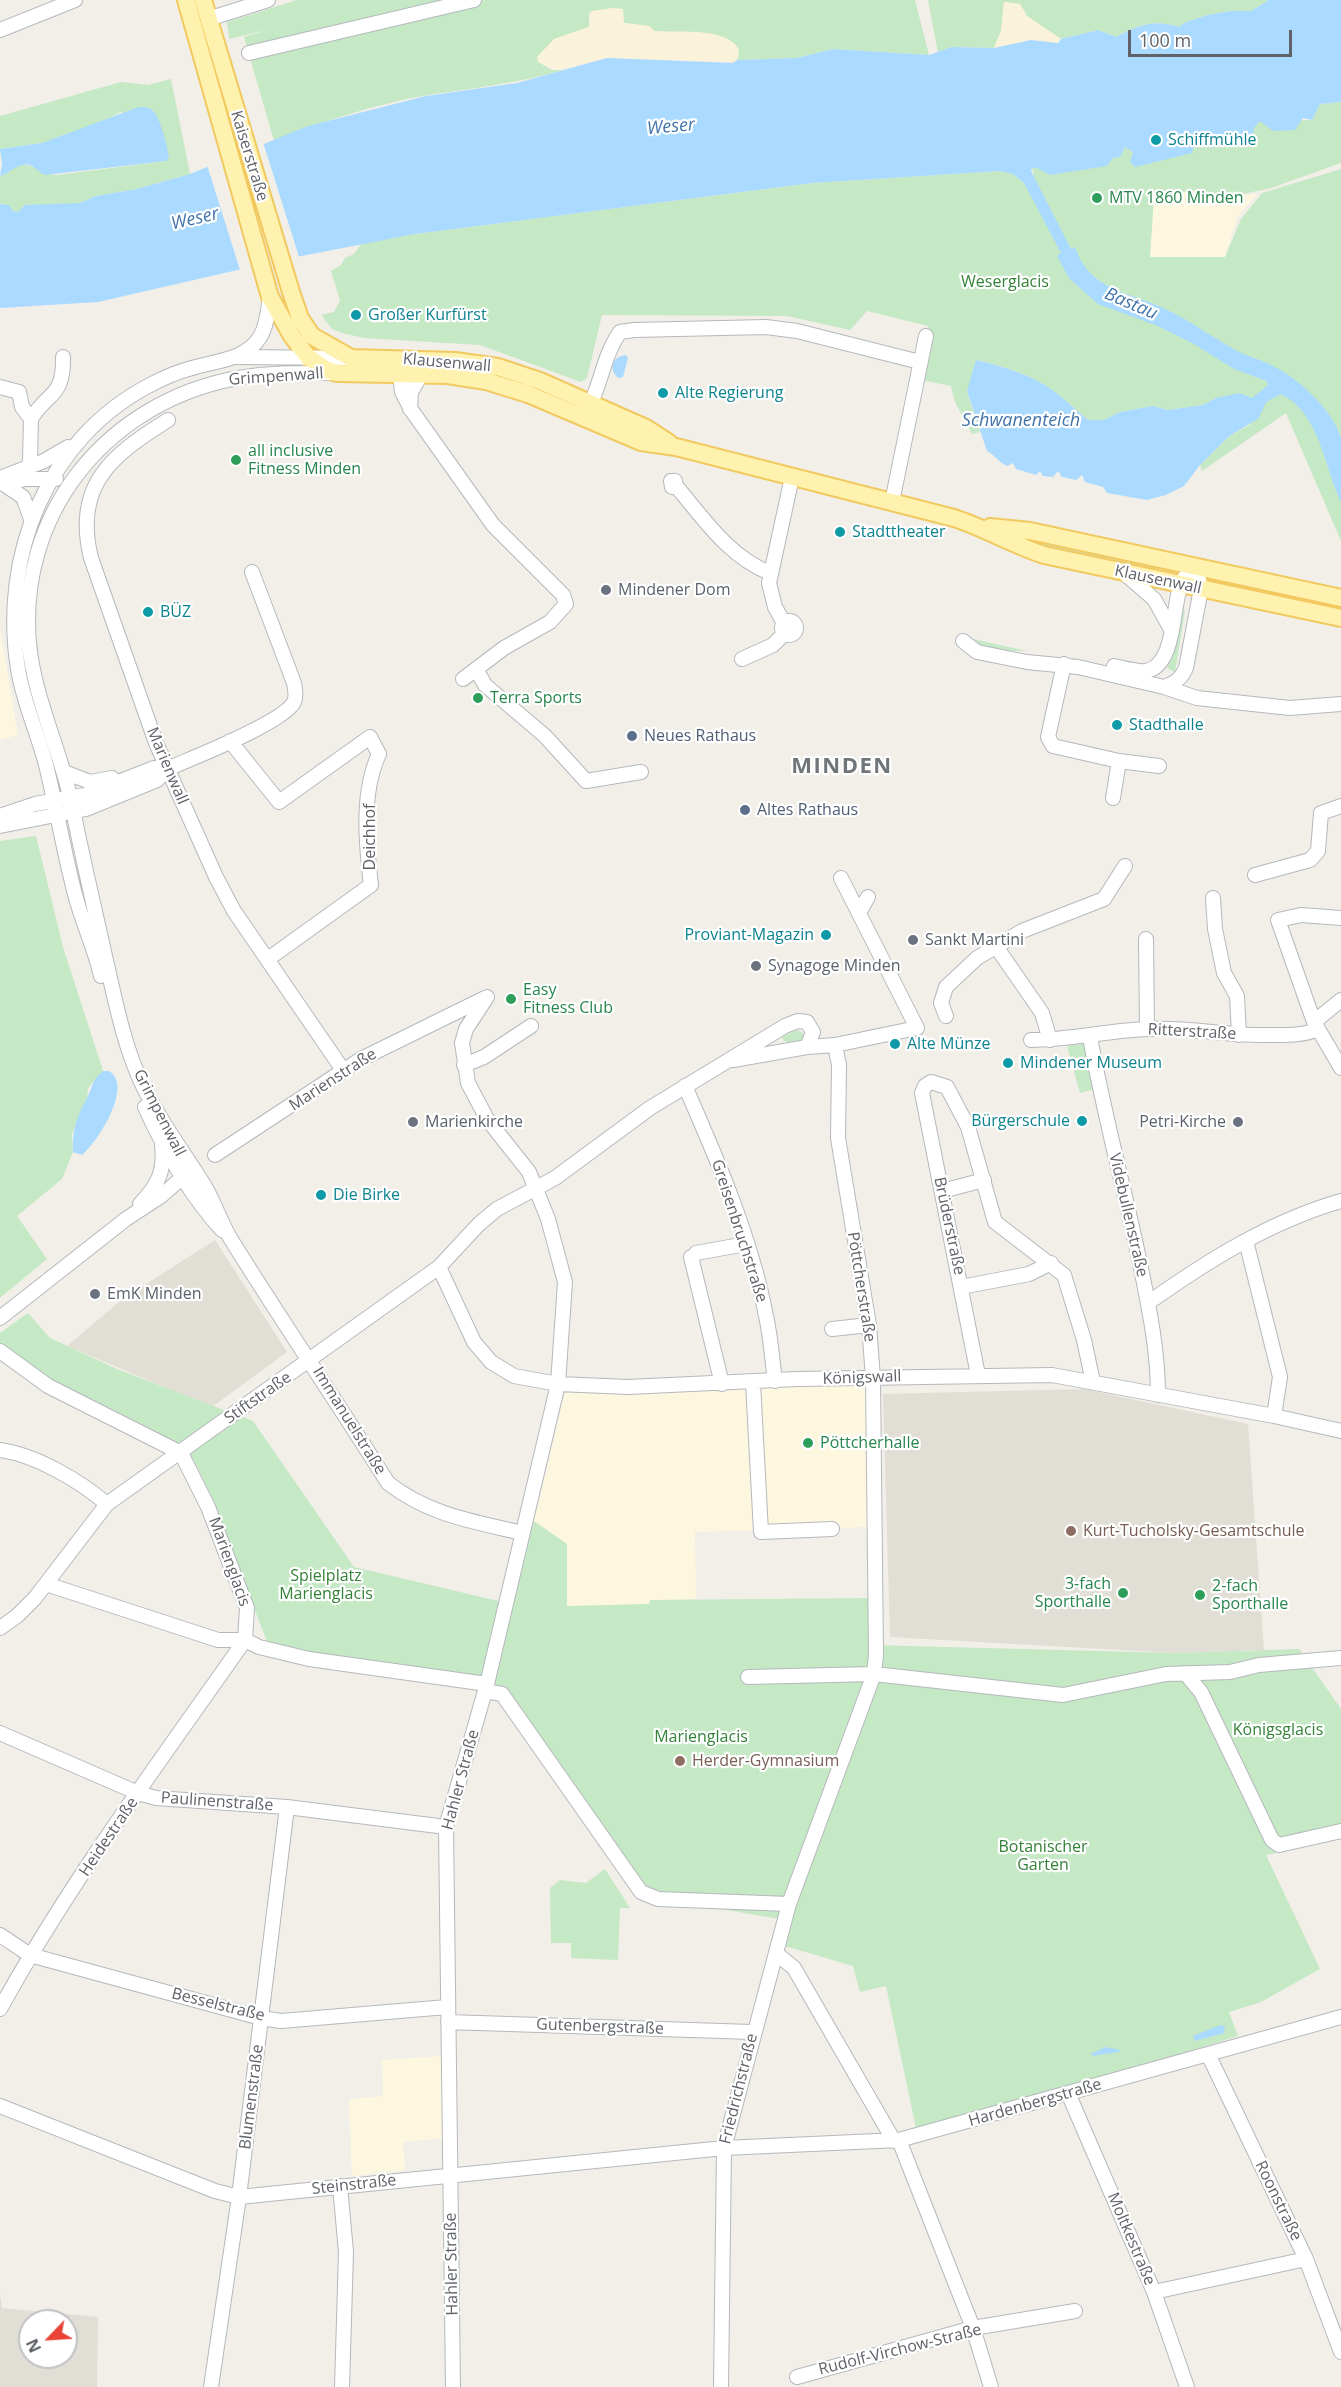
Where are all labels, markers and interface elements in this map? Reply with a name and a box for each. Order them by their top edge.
scale bar [1131,18,1294,56]
text: 100 m [1139,28,1191,52]
street label: Kaiserstraße [226,108,272,204]
water label: Weser [646,114,696,140]
place label: Schiffmühle [1168,130,1257,150]
marker: Schiffmühle [1149,133,1163,147]
place label: MTV 1860 Minden [1109,188,1243,208]
marker: MTV 1860 Minden [1090,191,1104,205]
water label: Weser [169,203,221,235]
park label: Weserglacis [961,272,1049,292]
water label: Bastau [1101,283,1161,325]
place label: Großer Kurfürst [368,305,487,325]
marker: Großer Kurfürst [349,308,363,322]
street label: Klausenwall [402,350,492,376]
street label: Grimpenwall [228,364,324,390]
place label: Alte Regierung [675,383,783,403]
marker: Alte Regierung [656,386,670,400]
water label: Schwanenteich [962,410,1080,432]
place label: all inclusive Fitness Minden [248,441,361,479]
marker: all inclusive Fitness Minden [229,453,243,467]
place label: Stadttheater [852,522,945,542]
marker: Stadttheater [833,525,847,539]
street label: Klausenwall [1113,561,1203,599]
place label: Mindener Dom [618,580,731,600]
marker: Mindener Dom [599,583,613,597]
place label: BÜZ [160,602,191,622]
marker: BÜZ [141,605,155,619]
place label: Terra Sports [490,688,582,708]
marker: Terra Sports [471,691,485,705]
place label: Stadthalle [1129,715,1204,735]
marker: Stadthalle [1110,718,1124,732]
street label: Marienwall [142,724,192,808]
place label: Neues Rathaus [644,726,756,746]
marker: Neues Rathaus [625,729,639,743]
district label: MINDEN [791,754,893,780]
place label: Altes Rathaus [757,800,858,820]
marker: Altes Rathaus [738,803,752,817]
street label: Deichhof [360,804,380,870]
place label: Proviant-Magazin [684,925,814,945]
marker: Proviant-Magazin [819,928,833,942]
place label: Sankt Martini [925,930,1024,950]
marker: Sankt Martini [906,933,920,947]
place label: Synagoge Minden [768,956,900,976]
marker: Synagoge Minden [749,959,763,973]
place label: Easy Fitness Club [523,980,613,1018]
marker: Easy Fitness Club [504,992,518,1006]
street label: Ritterstraße [1147,1020,1237,1044]
place label: Alte Münze [907,1034,990,1054]
marker: Alte Münze [888,1037,902,1051]
street label: Marienstraße [286,1045,380,1115]
place label: Mindener Museum [1020,1053,1162,1073]
marker: Mindener Museum [1001,1056,1015,1070]
street label: Grimpenwall [129,1066,189,1160]
place label: Bürgerschule [971,1111,1070,1131]
place label: Marienkirche [425,1112,523,1132]
place label: Petri-Kirche [1139,1112,1226,1132]
marker: Bürgerschule [1075,1114,1089,1128]
marker: Marienkirche [406,1115,420,1129]
marker: Petri-Kirche [1231,1115,1245,1129]
street label: Videbullenstraße [1104,1151,1152,1279]
street label: Greisenbruchstraße [707,1157,771,1305]
street label: Brüderstraße [929,1175,969,1277]
place label: Die Birke [333,1185,400,1205]
marker: Die Birke [314,1188,328,1202]
street label: Pöttcherstraße [843,1231,879,1343]
place label: EmK Minden [107,1284,201,1304]
marker: EmK Minden [88,1287,102,1301]
street label: Immanuelstraße [308,1364,390,1478]
street label: Königswall [822,1367,902,1389]
street label: Stiftstraße [221,1368,295,1428]
place label: Pöttcherhalle [820,1433,919,1453]
marker: Pöttcherhalle [801,1436,815,1450]
street label: Marienglacis [204,1515,254,1609]
place label: Kurt-Tucholsky-Gesamtschule [1083,1521,1305,1541]
marker: Kurt-Tucholsky-Gesamtschule [1064,1524,1078,1538]
park label: Spielplatz Marienglacis [279,1566,373,1604]
place label: 3-fach Sporthalle [1035,1574,1111,1612]
place label: 2-fach Sporthalle [1212,1576,1288,1614]
marker: 3-fach Sporthalle [1116,1586,1130,1600]
marker: 2-fach Sporthalle [1193,1588,1207,1602]
park label: Königsglacis [1233,1720,1323,1740]
park label: Marienglacis [654,1727,748,1747]
street label: Hahler Straße [438,1728,484,1832]
place label: Herder-Gymnasium [692,1751,839,1771]
marker: Herder-Gymnasium [673,1754,687,1768]
street label: Paulinenstraße [160,1788,274,1816]
street label: Heidestraße [76,1794,142,1880]
park label: Botanischer Garten [998,1837,1088,1875]
street label: Besselstraße [169,1984,267,2026]
street label: Gutenbergstraße [536,2015,664,2039]
street label: Friedrichstraße [716,2032,762,2146]
street label: Blumenstraße [236,2043,268,2151]
street label: Hardenbergstraße [966,2075,1104,2131]
street label: Roonstraße [1250,2158,1306,2244]
street label: Steinstraße [311,2171,397,2199]
street label: Moltkestraße [1103,2190,1159,2288]
street label: Hahler Straße [442,2212,462,2316]
north arrow [18,2309,78,2369]
street label: Rudolf-Virchow-Straße [817,2320,983,2380]
text: N [21,2335,46,2356]

